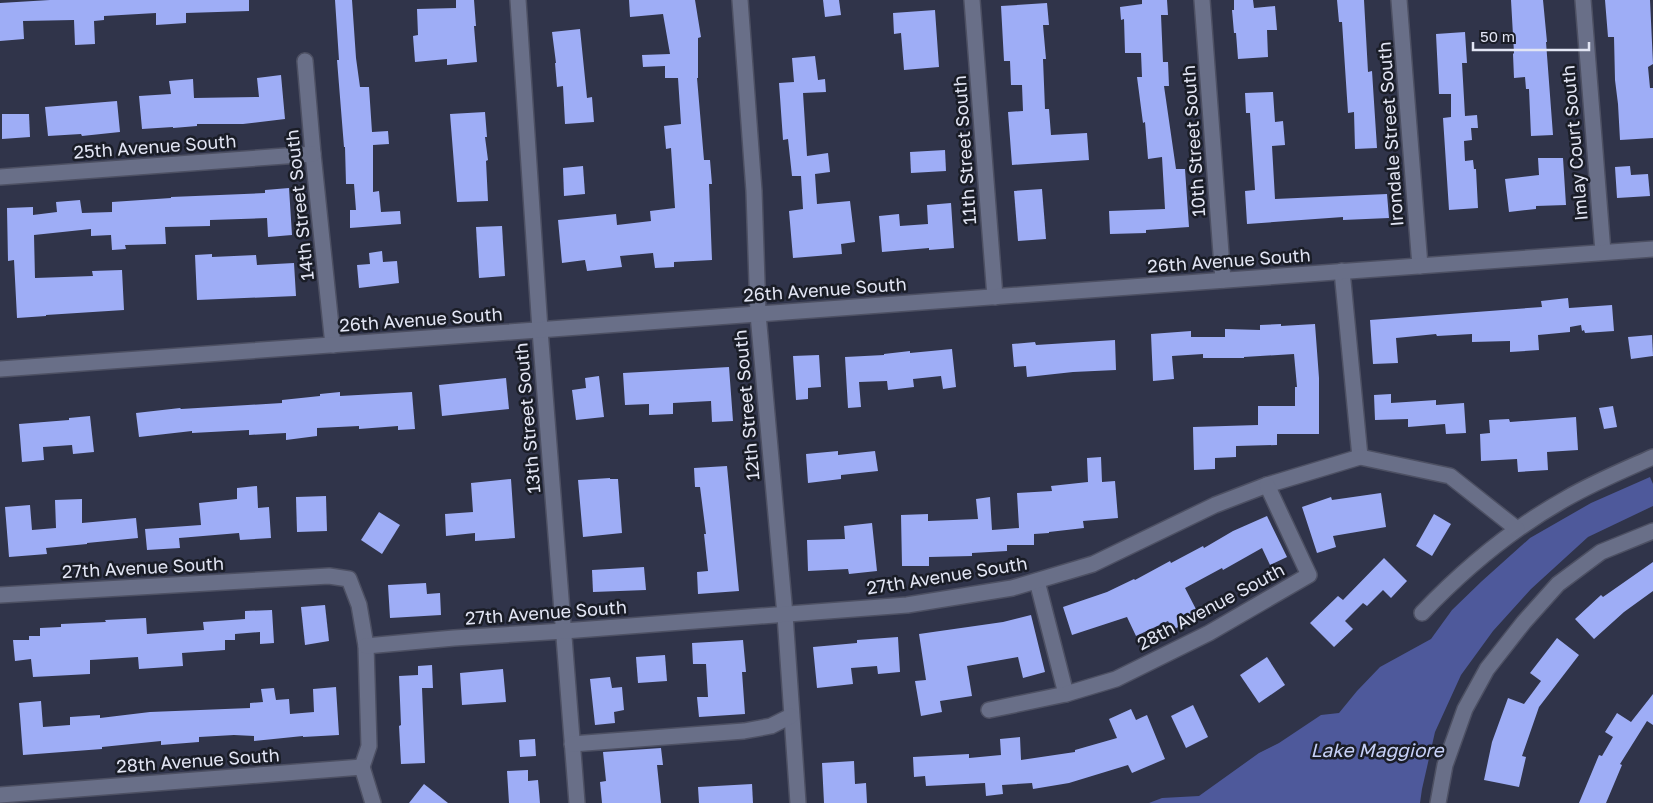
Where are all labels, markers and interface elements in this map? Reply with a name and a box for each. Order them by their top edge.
scale bar [1473,20,1589,52]
text: 50 m [1480,27,1515,45]
street label: Irondale Street South [1373,41,1407,227]
street label: Imlay Court South [1556,64,1592,222]
street label: 10th Street South [1177,65,1209,218]
street label: 11th Street South [948,75,980,225]
street label: 14th Street South [280,128,318,282]
street label: 25th Avenue South [73,129,237,163]
street label: 26th Avenue South [1147,243,1311,277]
street label: 26th Avenue South [743,272,907,306]
street label: 26th Avenue South [339,302,503,336]
street label: 12th Street South [728,329,764,481]
street label: 13th Street South [509,342,545,494]
street label: 27th Avenue South [865,551,1029,599]
street label: 27th Avenue South [61,552,225,582]
street label: 28th Avenue South [1133,558,1288,654]
street label: 27th Avenue South [464,595,628,629]
water label: Lake Maggiore [1310,738,1446,761]
street label: 28th Avenue South [116,743,280,777]

